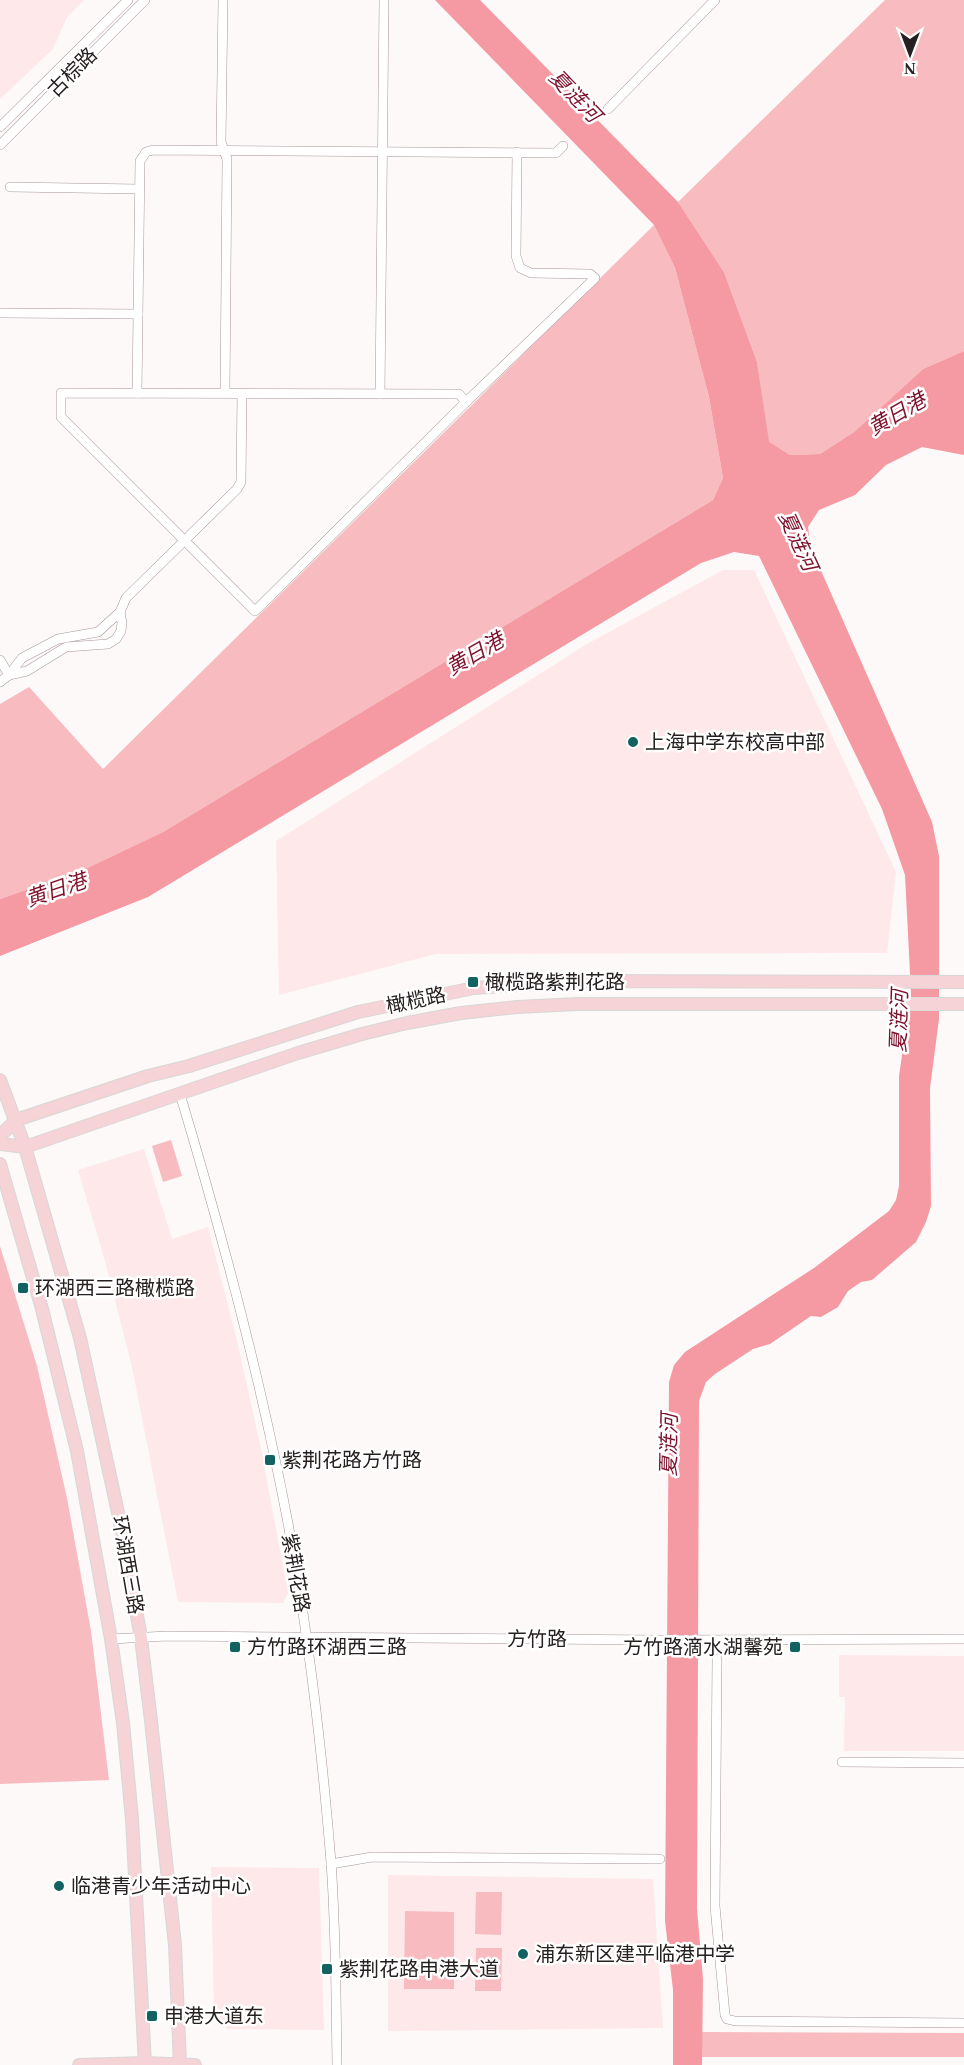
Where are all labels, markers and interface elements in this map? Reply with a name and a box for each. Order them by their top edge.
north arrow [880,24,940,84]
street label: 古棕路 [43,43,101,101]
text: N [904,60,916,77]
water label: 夏涟河 [544,65,608,130]
water label: 黄日港 [864,386,933,440]
water label: 夏涟河 [774,507,824,578]
water label: 黄日港 [442,626,511,680]
place label: 上海中学东校高中部 [645,731,825,753]
marker: 上海中学东校高中部 [626,735,640,749]
water label: 黄日港 [22,867,93,912]
place label: 橄榄路紫荆花路 [485,971,625,993]
marker: 橄榄路紫荆花路 [466,975,480,989]
street label: 橄榄路 [384,983,448,1017]
water label: 夏涟河 [886,985,912,1053]
place label: 环湖西三路橄榄路 [35,1277,195,1299]
marker: 环湖西三路橄榄路 [16,1281,30,1295]
water label: 夏涟河 [656,1409,682,1477]
place label: 紫荆花路方竹路 [282,1449,422,1471]
marker: 紫荆花路方竹路 [263,1453,277,1467]
street label: 环湖西三路 [108,1514,148,1616]
street label: 紫荆花路 [278,1532,314,1614]
street label: 方竹路 [507,1628,567,1650]
place label: 方竹路环湖西三路 [247,1636,407,1658]
place label: 方竹路滴水湖馨苑 [623,1636,783,1658]
marker: 方竹路环湖西三路 [228,1640,242,1654]
marker: 方竹路滴水湖馨苑 [788,1640,802,1654]
place label: 临港青少年活动中心 [71,1875,251,1897]
marker: 临港青少年活动中心 [52,1879,66,1893]
place label: 浦东新区建平临港中学 [535,1943,735,1965]
marker: 浦东新区建平临港中学 [516,1947,530,1961]
place label: 紫荆花路申港大道 [339,1958,499,1980]
marker: 紫荆花路申港大道 [320,1962,334,1976]
place label: 申港大道东 [164,2005,264,2027]
marker: 申港大道东 [145,2009,159,2023]

